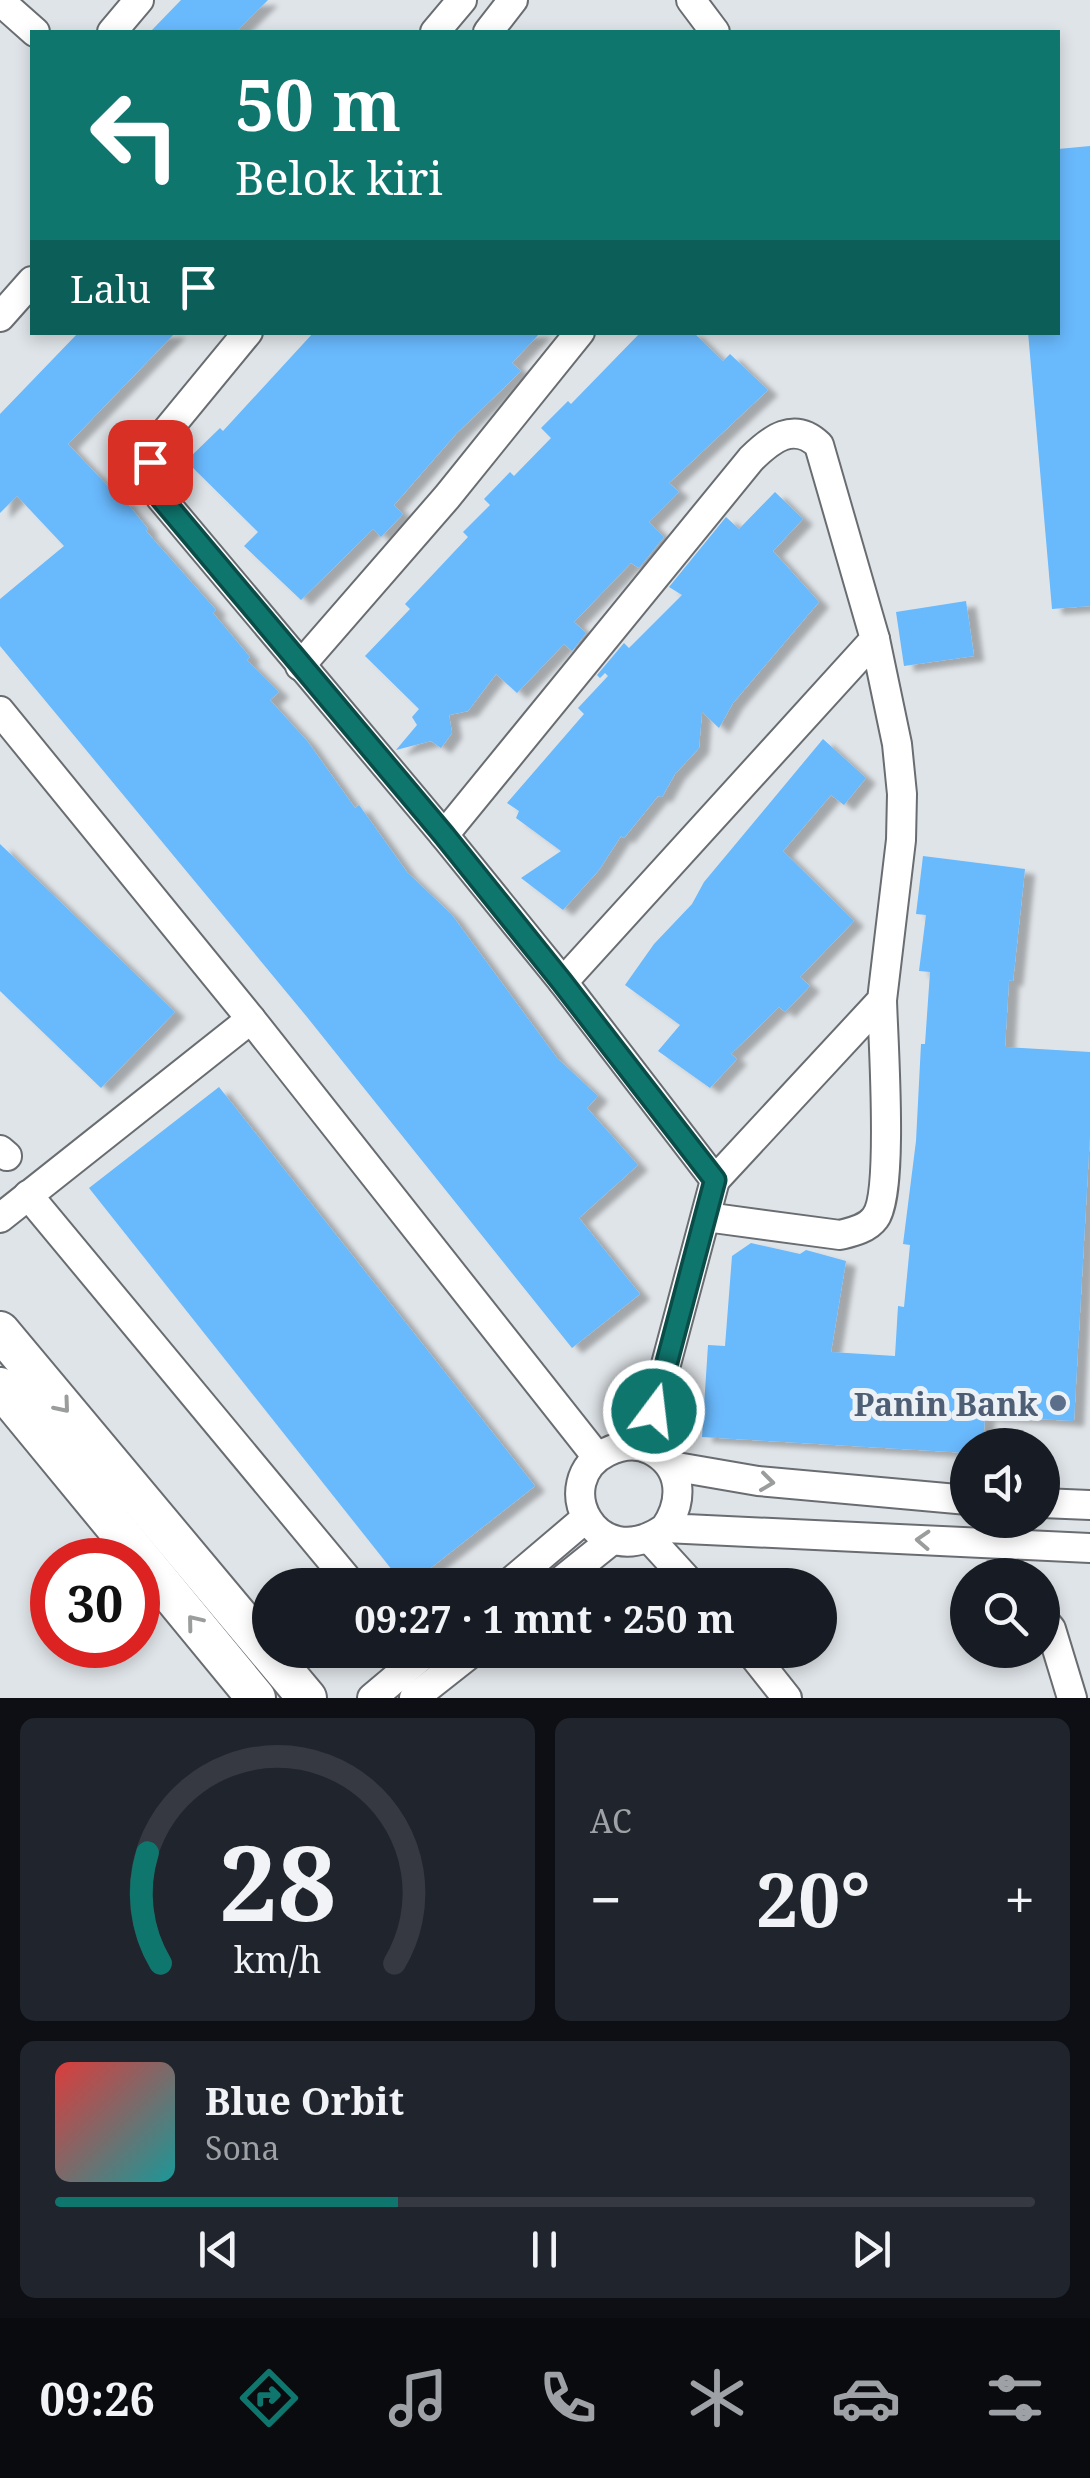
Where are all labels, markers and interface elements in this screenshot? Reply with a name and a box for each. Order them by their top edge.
text: 50 m [235,56,401,152]
icon: left [70,70,200,200]
text: Belok kiri [235,147,443,208]
icon: arrive [171,260,226,315]
text: Lalu [70,262,151,314]
pin [108,420,193,505]
icon: arrive [123,435,178,490]
position arrow [602,1359,706,1463]
place label: Panin Bank [854,1382,1039,1425]
marker: Panin Bank [1047,1392,1069,1414]
one-way arrow [51,1395,69,1413]
map controls [950,1428,1060,1668]
button: sound [950,1428,1060,1538]
one-way arrow [759,1471,775,1492]
one-way arrow [914,1530,930,1551]
speed limit sign: 30 [30,1538,160,1668]
button: search [950,1558,1060,1668]
text: 09:27 · 1 mnt · 250 m [354,1592,735,1644]
one-way arrow [188,1615,206,1633]
text: AC [590,1799,632,1842]
text: 28 [219,1810,336,1951]
text: 20° [756,1847,870,1949]
text: − [590,1861,622,1936]
text: + [1004,1861,1035,1936]
text: km/h [234,1935,321,1983]
text: Blue Orbit [205,2074,404,2126]
text: Sona [205,2126,280,2169]
icon: previous [191,2222,246,2277]
icon: pause [517,2222,572,2277]
icon: next [844,2222,899,2277]
icon: directions [234,2363,304,2433]
icon: music [383,2363,453,2433]
icon: phone [533,2363,603,2433]
icon: climate [682,2363,752,2433]
icon: car [831,2363,901,2433]
icon: filters [980,2363,1050,2433]
text: 09:26 [40,2368,155,2429]

